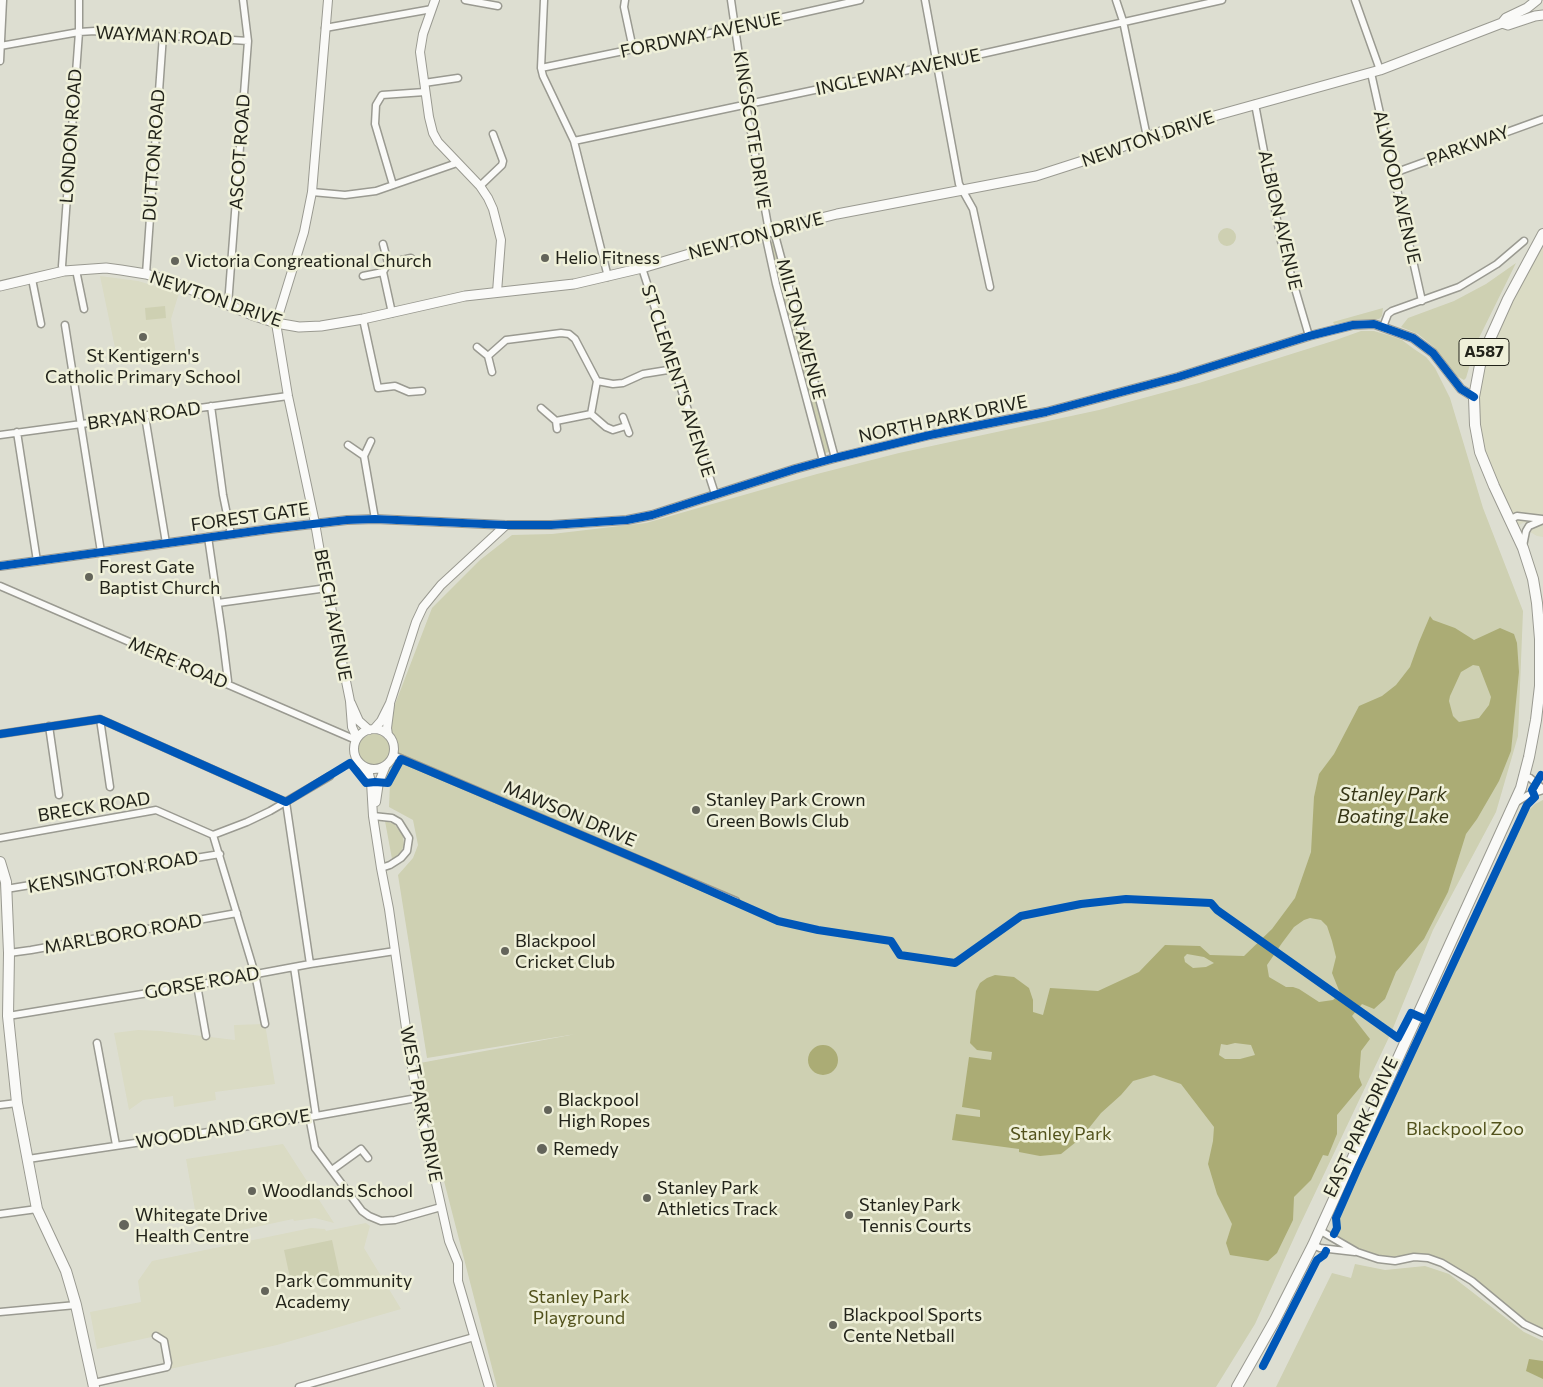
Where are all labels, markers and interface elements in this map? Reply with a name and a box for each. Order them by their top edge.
street label: FORDWAY AVENUE [618,7,784,63]
street label: WAYMAN ROAD [95,22,233,50]
street label: INGLEWAY AVENUE [814,44,982,100]
street label: KINGSCOTE DRIVE [729,49,775,211]
street label: LONDON ROAD [56,68,86,204]
street label: DUTTON ROAD [139,88,169,222]
street label: ASCOT ROAD [225,93,255,211]
street label: NEWTON DRIVE [1079,106,1217,172]
street label: ALWOOD AVENUE [1369,108,1425,266]
street label: PARKWAY [1424,121,1512,171]
street label: ALBION AVENUE [1253,148,1307,292]
street label: NEWTON DRIVE [686,208,826,264]
place label: Helio Fitness [555,247,660,269]
place label: Victoria Congreational Church [185,250,432,272]
marker: Helio Fitness [539,252,551,264]
marker: Victoria Congreational Church [169,255,181,267]
street label: MILTON AVENUE [772,256,830,402]
street label: NEWTON DRIVE [147,266,285,332]
street label: ST CLEMENT'S AVENUE [637,282,719,480]
marker: St Kentigern's Catholic Primary School [137,331,149,343]
road number: A587 [1459,338,1509,366]
place label: St Kentigern's Catholic Primary School [45,345,241,388]
street label: NORTH PARK DRIVE [857,391,1029,447]
street label: BRYAN ROAD [86,397,202,435]
street label: FOREST GATE [189,498,311,536]
street label: BEECH AVENUE [310,547,356,683]
place label: Forest Gate Baptist Church [99,556,220,598]
marker: Forest Gate Baptist Church [83,571,95,583]
street label: MERE ROAD [125,632,231,694]
street label: MAWSON DRIVE [500,776,640,852]
water label: Stanley Park Boating Lake [1337,784,1449,828]
street label: BRECK ROAD [36,787,152,827]
place label: Stanley Park Crown Green Bowls Club [706,789,866,832]
marker: Stanley Park Crown Green Bowls Club [690,804,702,816]
street label: KENSINGTON ROAD [26,846,200,898]
street label: MARLBORO ROAD [42,909,204,959]
place label: Blackpool Cricket Club [515,930,615,972]
marker: Blackpool Cricket Club [499,945,511,957]
street label: GORSE ROAD [143,962,261,1004]
street label: WEST PARK DRIVE [395,1024,447,1184]
street label: EAST PARK DRIVE [1319,1053,1403,1201]
place label: Blackpool High Ropes [558,1089,650,1132]
marker: Blackpool High Ropes [542,1104,554,1116]
street label: WOODLAND GROVE [134,1105,312,1153]
park label: Blackpool Zoo [1406,1118,1524,1140]
park label: Stanley Park [1010,1123,1112,1145]
place label: Remedy [553,1138,619,1160]
marker: Remedy [535,1142,549,1156]
place label: Stanley Park Athletics Track [657,1177,778,1220]
place label: Woodlands School [262,1180,413,1202]
marker: Woodlands School [246,1185,258,1197]
marker: Stanley Park Athletics Track [641,1192,653,1204]
place label: Stanley Park Tennis Courts [859,1194,971,1236]
place label: Whitegate Drive Health Centre [135,1204,268,1246]
marker: Stanley Park Tennis Courts [843,1209,855,1221]
marker: Whitegate Drive Health Centre [117,1218,131,1232]
place label: Park Community Academy [275,1270,412,1312]
marker: Park Community Academy [259,1285,271,1297]
park label: Stanley Park Playground [528,1286,630,1328]
place label: Blackpool Sports Cente Netball [843,1304,982,1346]
marker: Blackpool Sports Cente Netball [827,1319,839,1331]

